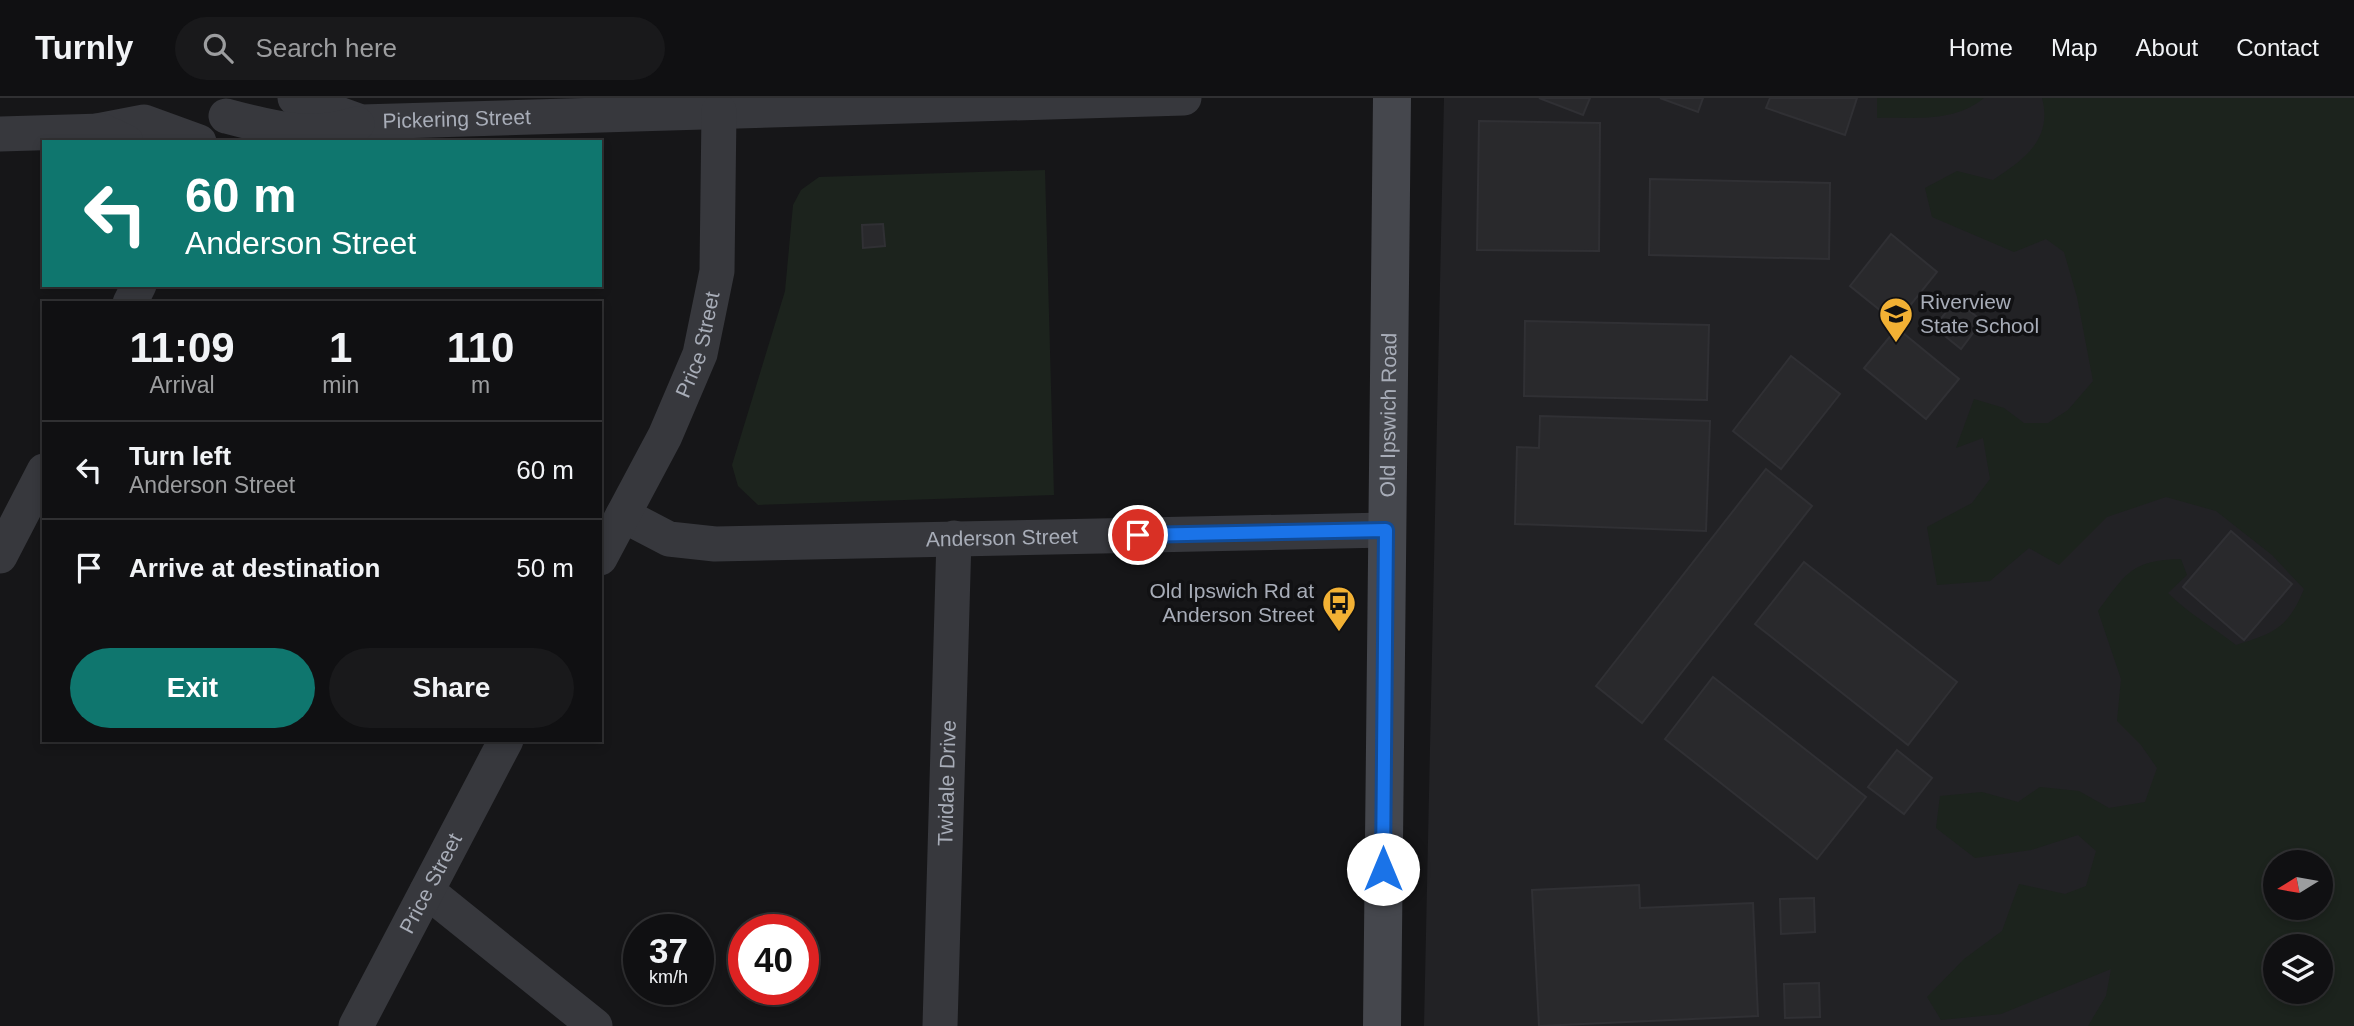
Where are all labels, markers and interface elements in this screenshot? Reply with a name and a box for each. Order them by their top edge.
search box [175,17,665,80]
text: Turnly [35,29,133,66]
icon: search [199,29,237,67]
text: Search here [255,33,397,63]
text: Home [1949,34,2013,61]
text: Map [2051,34,2098,61]
text: About [2136,34,2198,61]
text: Contact [2236,34,2319,61]
street label: Pickering Street [382,105,531,132]
icon: left [70,168,161,259]
text: 60 m [185,168,297,222]
text: Anderson Street [185,225,416,261]
street label: Price Street [671,289,724,401]
place label: Riverview State School [1920,290,2039,337]
school or university icon: Riverview State School [1877,295,1915,344]
text: 11:09 [130,324,235,371]
text: 1 [329,324,352,371]
text: 110 [447,324,514,371]
street label: Old Ipswich Road [1376,333,1400,497]
text: Arrival [149,372,215,398]
text: min [322,372,359,398]
text: m [471,372,490,398]
text: Turn left [129,441,231,471]
icon: left [70,451,108,489]
text: 60 m [516,455,574,485]
text: Anderson Street [129,472,295,498]
pin [1108,505,1168,565]
icon: arrive [1119,516,1157,554]
street label: Anderson Street [926,524,1078,551]
icon: arrive [70,549,108,587]
text: Arrive at destination [129,553,380,583]
text: 50 m [516,553,574,583]
place label: Old Ipswich Rd at Anderson Street [1149,579,1314,626]
bus stop icon: Old Ipswich Rd at Anderson Street [1320,584,1358,633]
button: Exit [70,648,315,728]
button: Share [329,648,574,728]
street label: Twidale Drive [933,720,960,846]
street label: Price Street [395,829,466,937]
position arrow [1346,832,1420,906]
north arrow [2263,850,2333,920]
map controls [2263,850,2333,1004]
speed limit sign: 40 [728,914,819,1005]
text: 37 [649,931,688,970]
button: layers [2263,934,2333,1004]
text: km/h [649,967,688,987]

